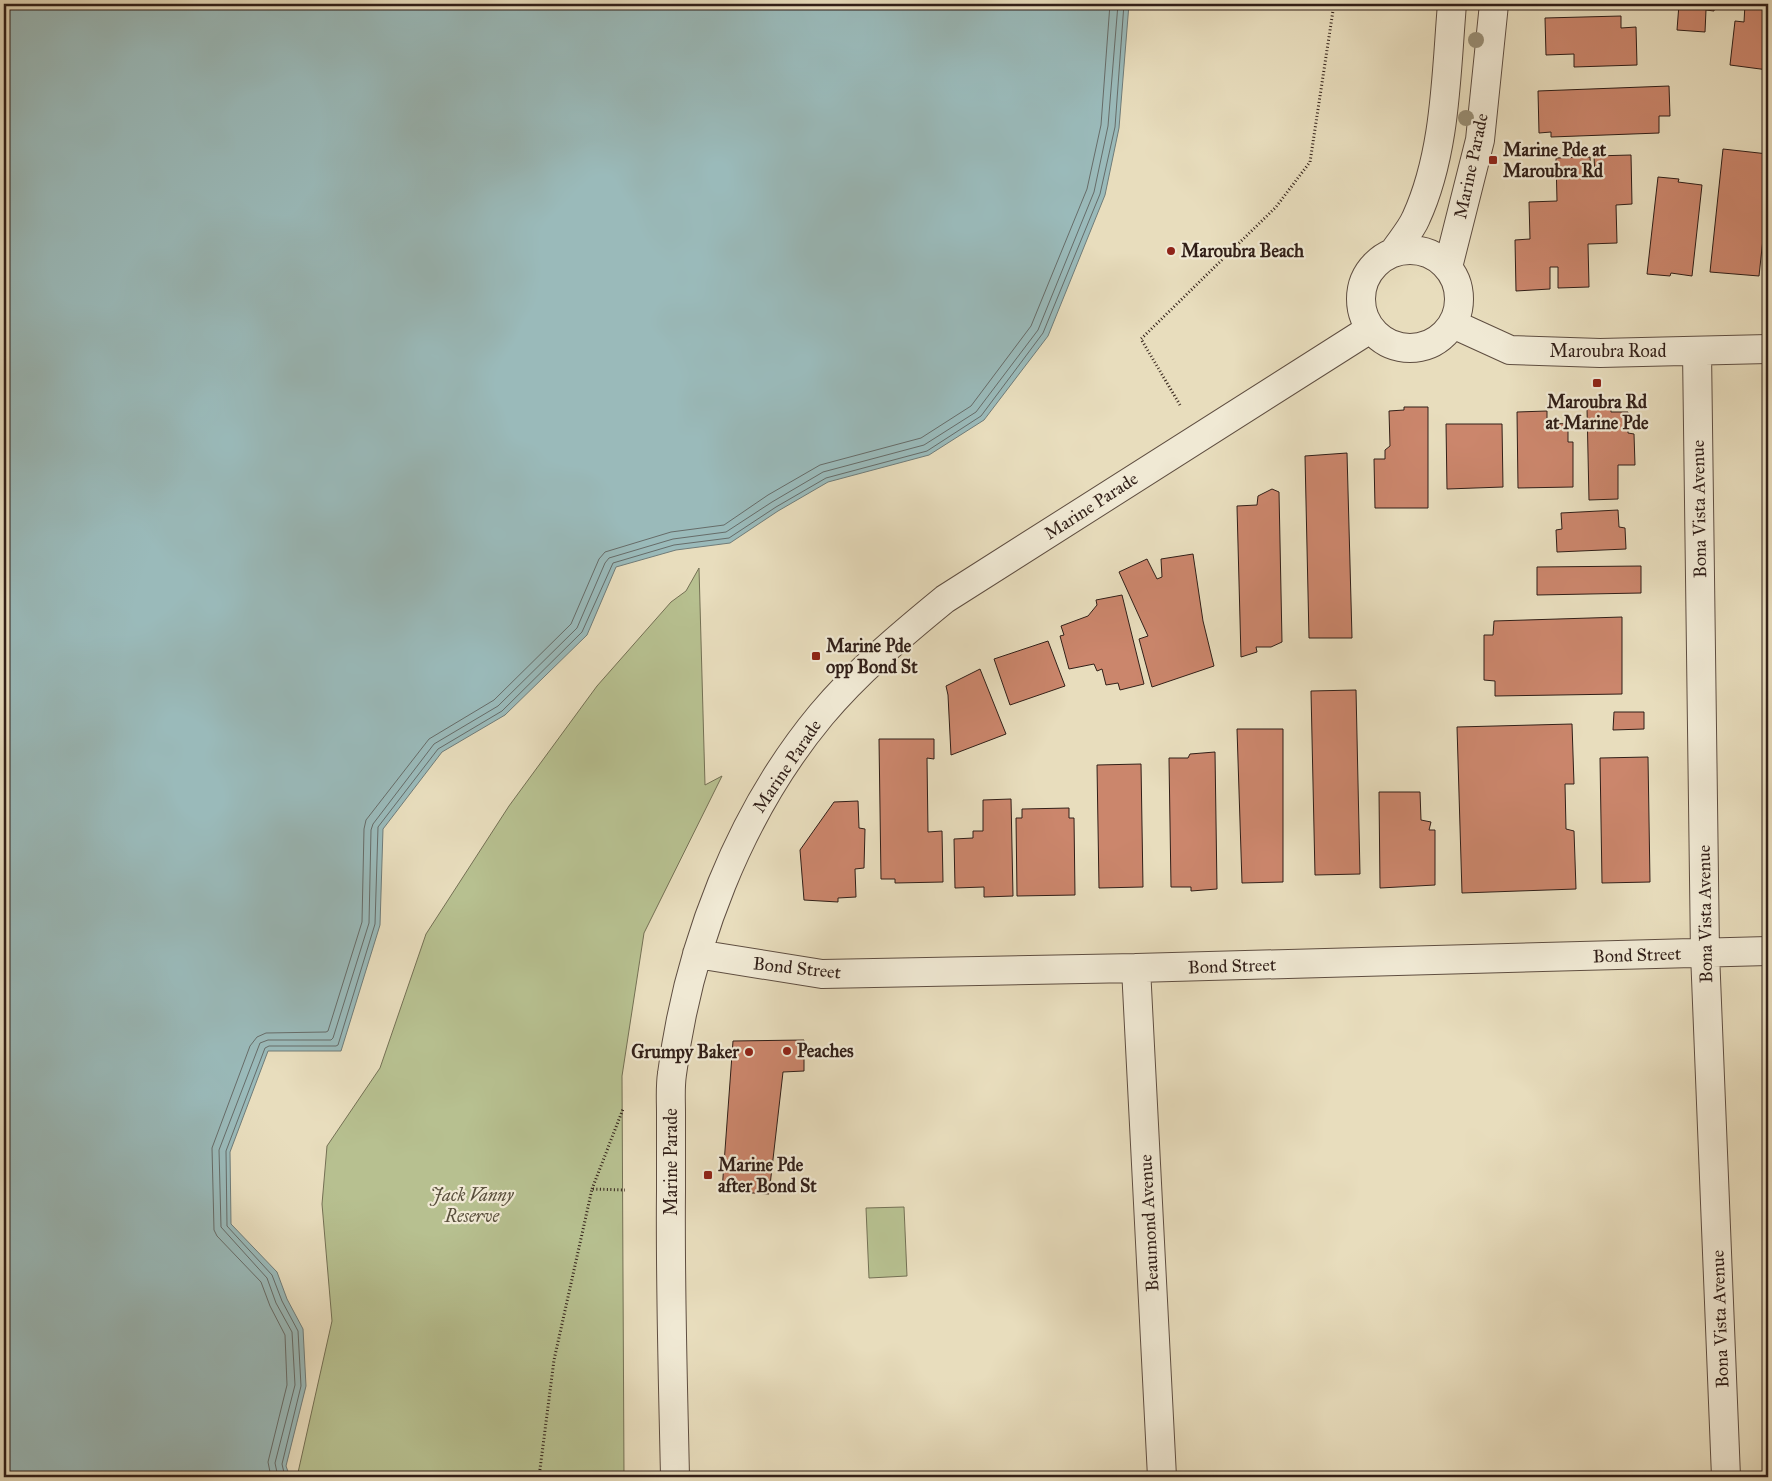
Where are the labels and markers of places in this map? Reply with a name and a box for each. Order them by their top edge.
place label: Marine Pde at Maroubra Rd [1503,139,1607,182]
marker: Marine Pde at Maroubra Rd [1487,154,1499,166]
place label: Maroubra Beach [1181,240,1305,262]
marker: Maroubra Beach [1165,245,1177,257]
marker: Maroubra Rd at Marine Pde [1591,377,1603,389]
place label: Maroubra Rd at Marine Pde [1545,391,1649,434]
place label: Marine Pde opp Bond St [826,635,918,679]
marker: Marine Pde opp Bond St [810,650,822,662]
place label: Peaches [797,1040,854,1062]
place label: Grumpy Baker [631,1041,740,1064]
marker: Peaches [781,1045,793,1057]
marker: Grumpy Baker [743,1046,755,1058]
place label: Marine Pde after Bond St [718,1154,817,1197]
marker: Marine Pde after Bond St [702,1169,714,1181]

